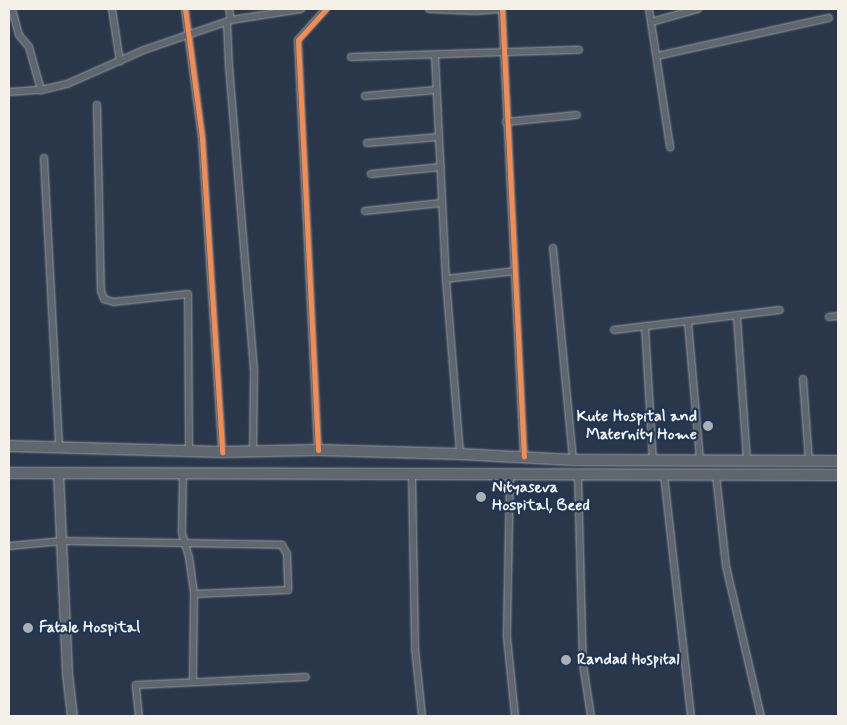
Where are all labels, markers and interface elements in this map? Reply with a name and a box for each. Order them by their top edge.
place label: Kute Hospital and Maternity Home [575,407,697,445]
marker: Kute Hospital and Maternity Home [701,419,715,433]
place label: Nityaseva Hospital, Beed [492,478,590,516]
marker: Nityaseva Hospital, Beed [474,490,488,504]
place label: Fatale Hospital [39,618,140,638]
marker: Fatale Hospital [21,621,35,635]
place label: Randad Hospital [577,650,688,670]
marker: Randad Hospital [559,653,573,667]

